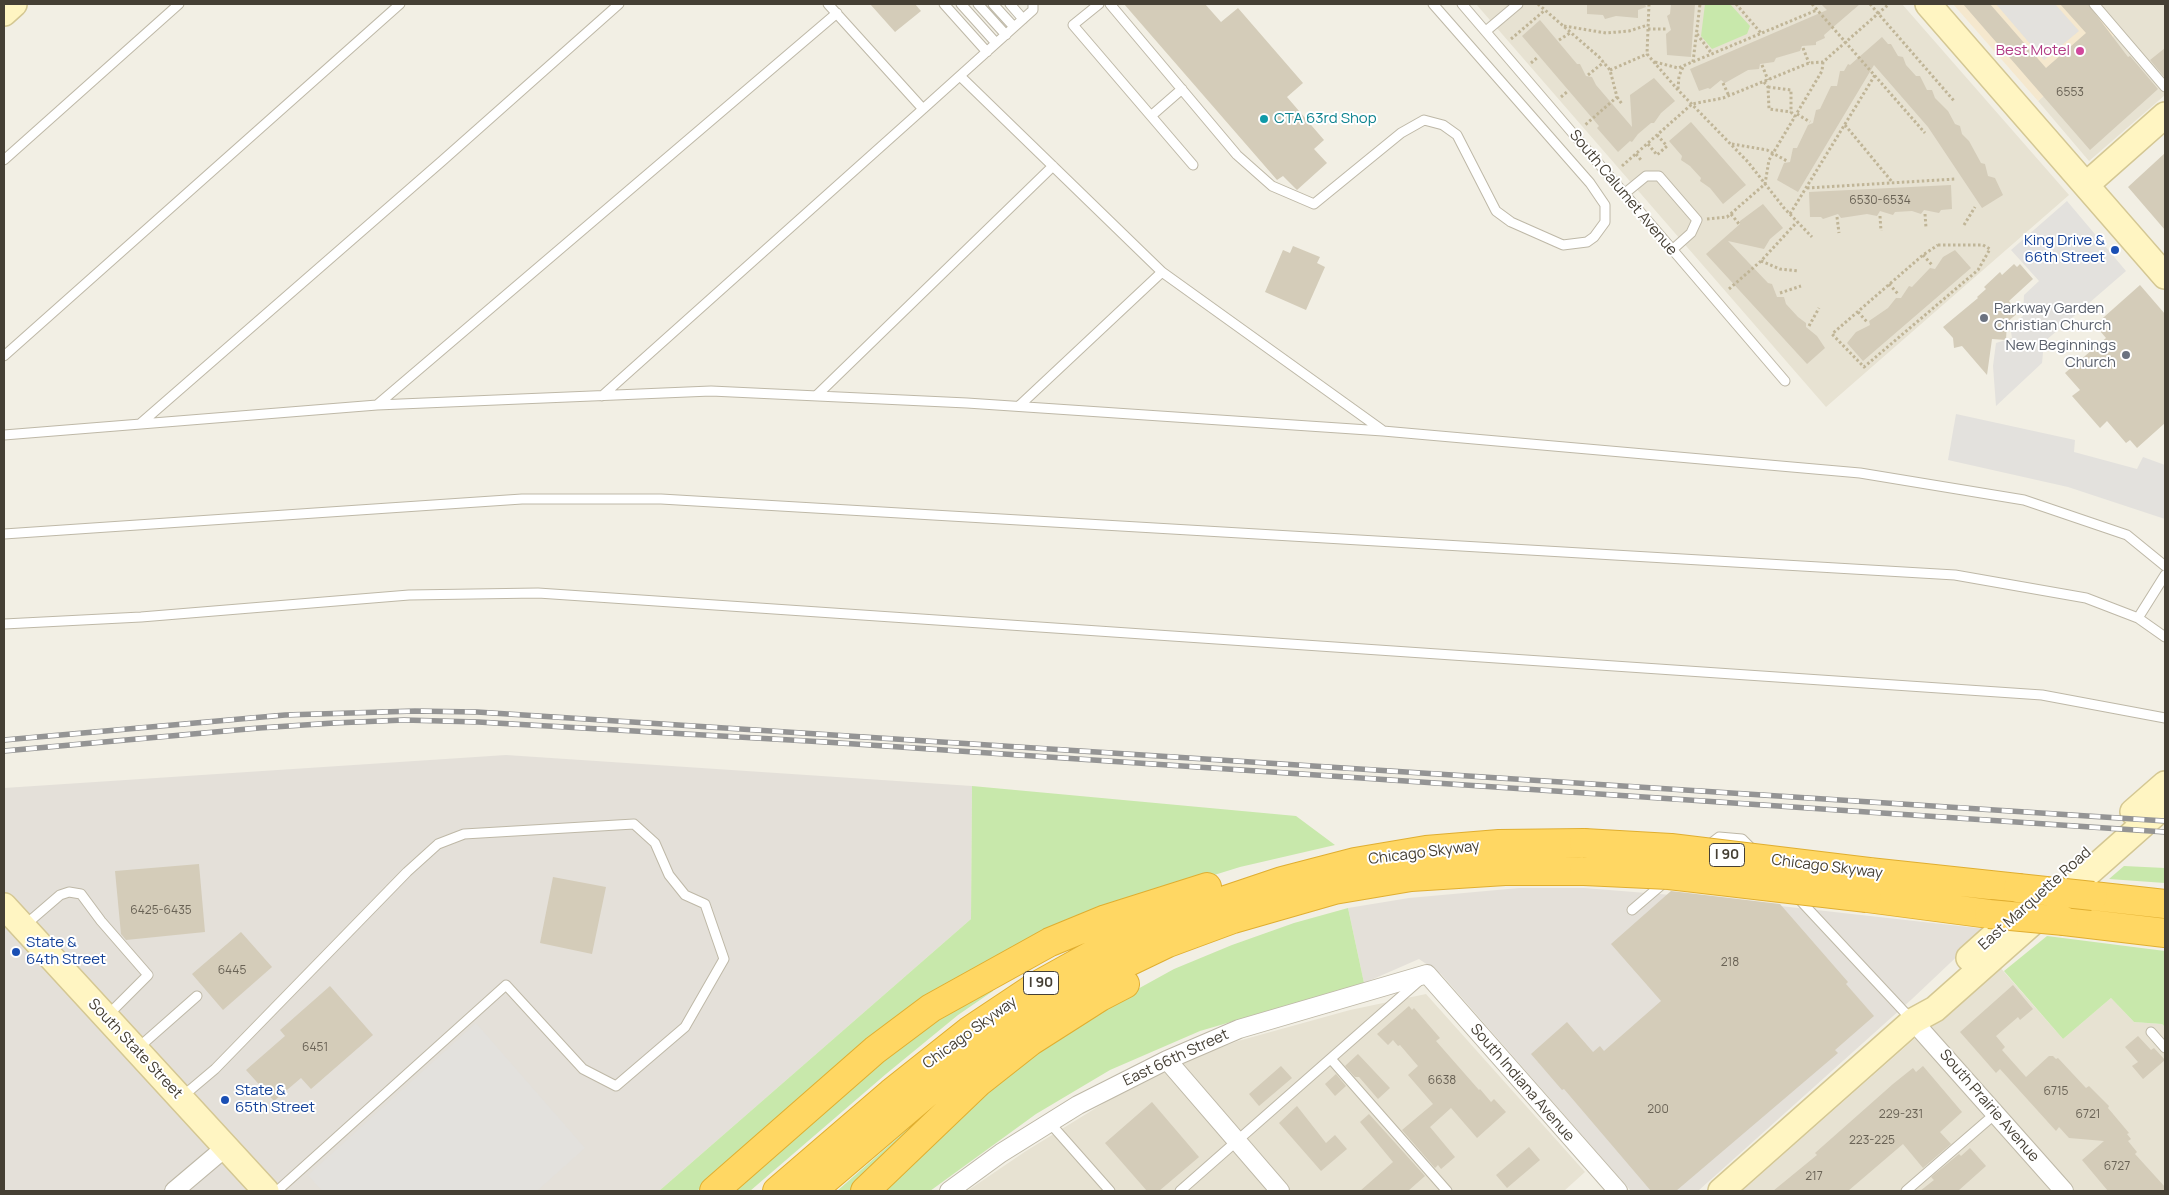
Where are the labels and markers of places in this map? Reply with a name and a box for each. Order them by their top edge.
place label: Best Motel [1996,42,2070,60]
marker: Best Motel [2074,45,2086,57]
place label: CTA 63rd Shop [1274,110,1377,128]
marker: CTA 63rd Shop [1258,113,1270,125]
place label: King Drive & 66th Street [2024,232,2105,267]
marker: King Drive & 66th Street [2109,244,2121,256]
place label: Parkway Garden Christian Church [1994,300,2111,335]
marker: Parkway Garden Christian Church [1978,312,1990,324]
place label: New Beginnings Church [2005,337,2116,372]
marker: New Beginnings Church [2120,349,2132,361]
place label: State & 64th Street [26,934,106,969]
marker: State & 64th Street [10,946,22,958]
place label: State & 65th Street [235,1082,315,1117]
marker: State & 65th Street [219,1094,231,1106]

